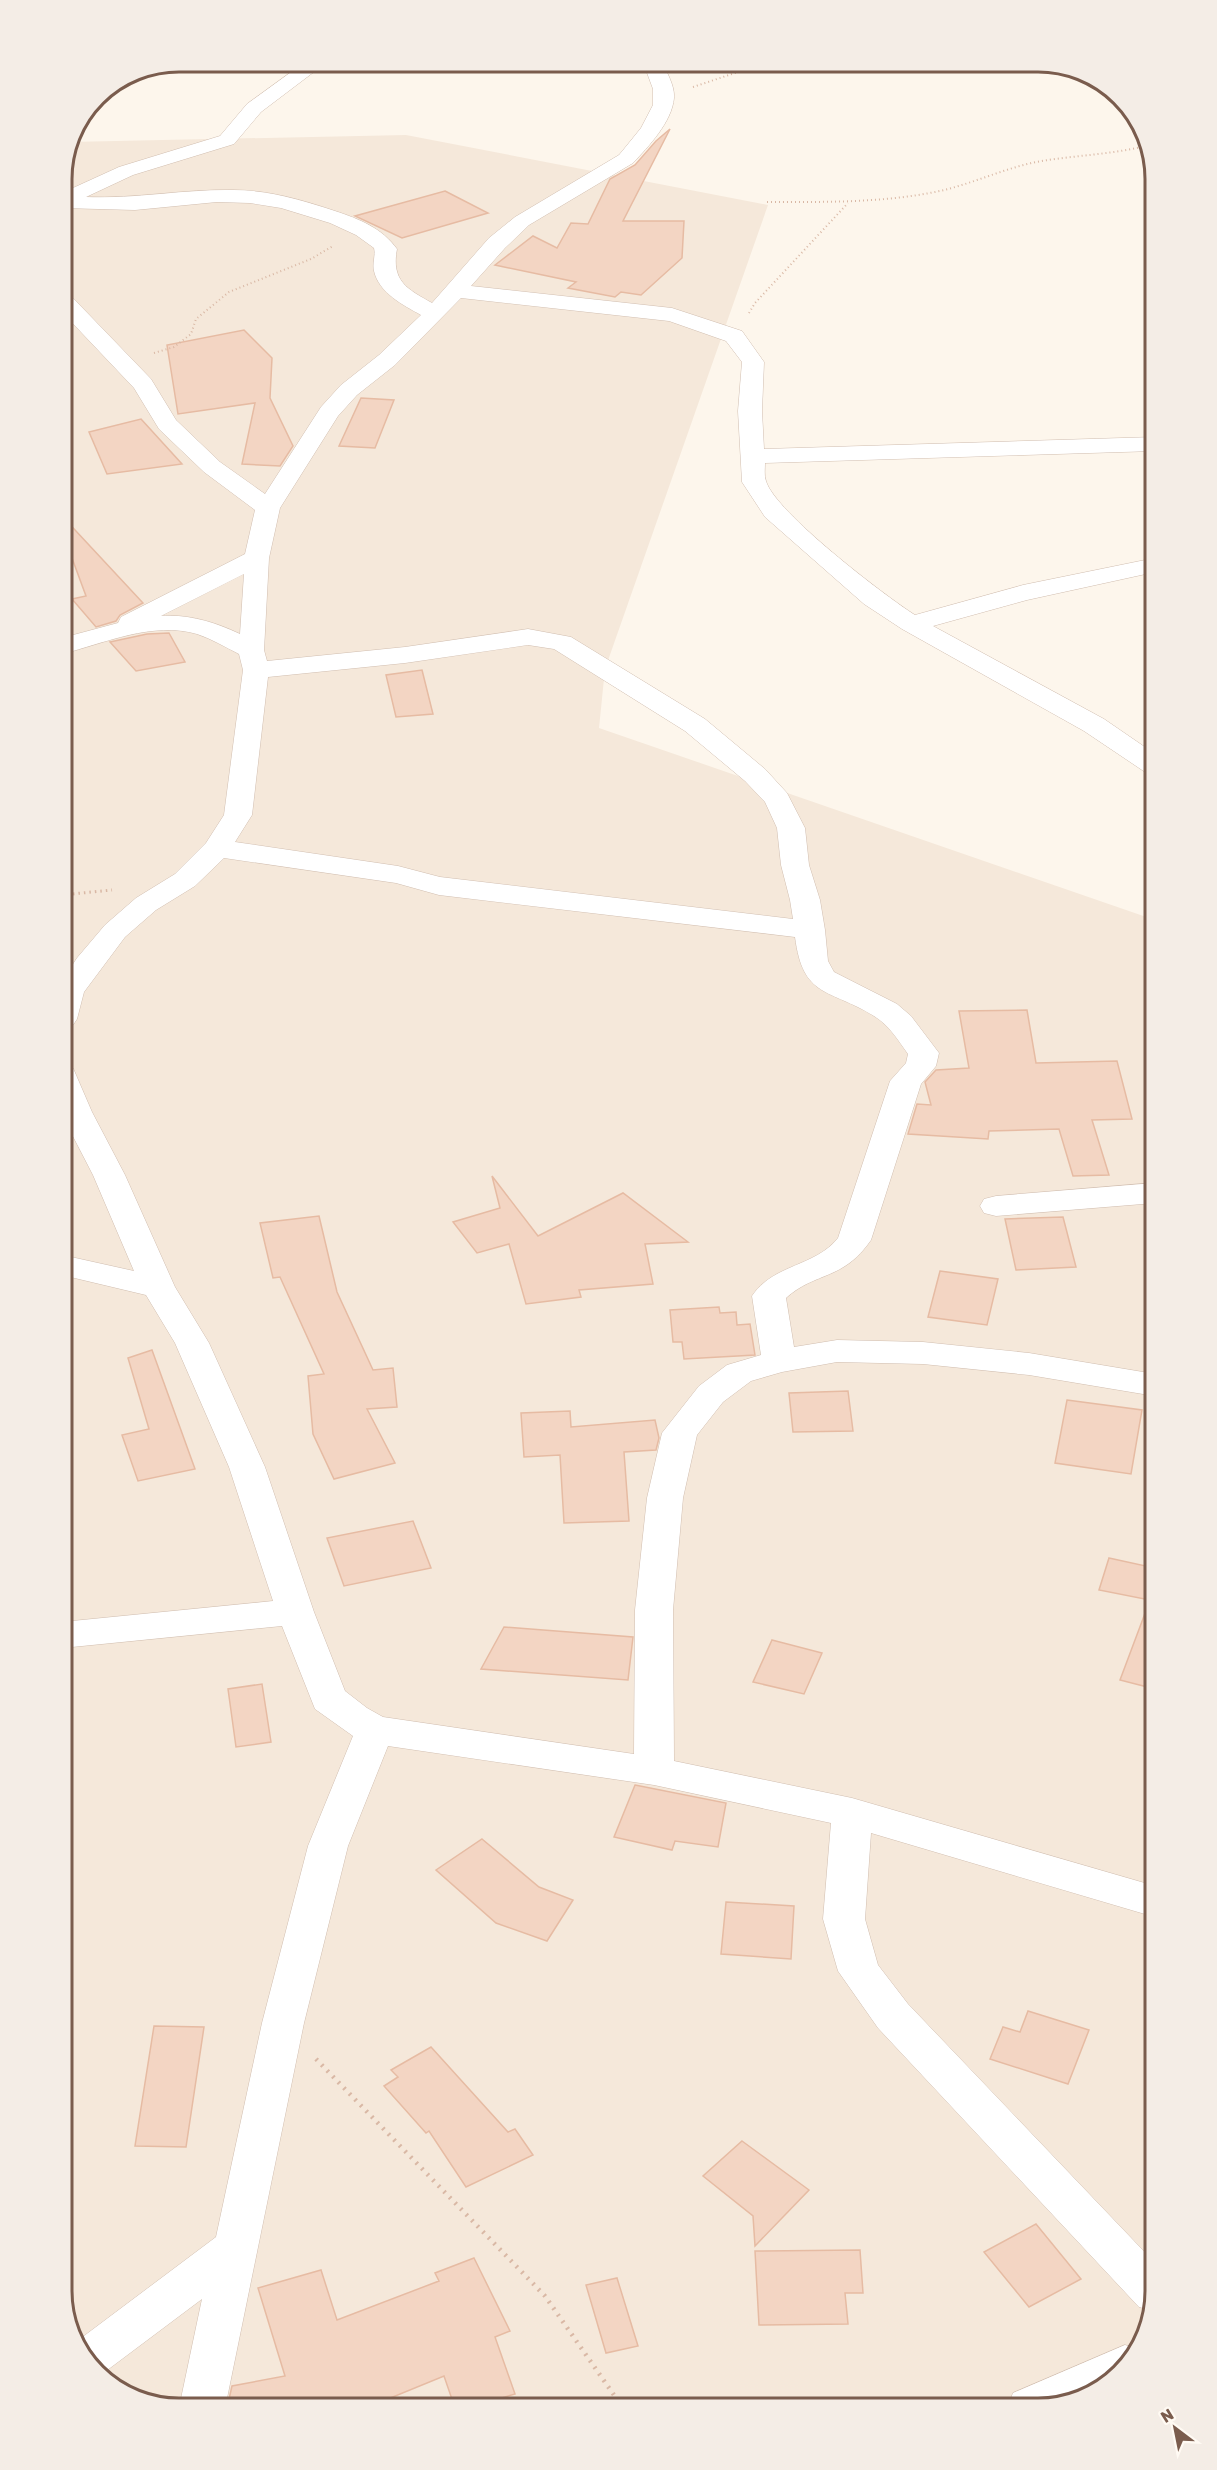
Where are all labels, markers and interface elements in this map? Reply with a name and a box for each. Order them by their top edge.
north arrow [1145,2398,1205,2458]
text: N [1157,2405,1177,2427]

